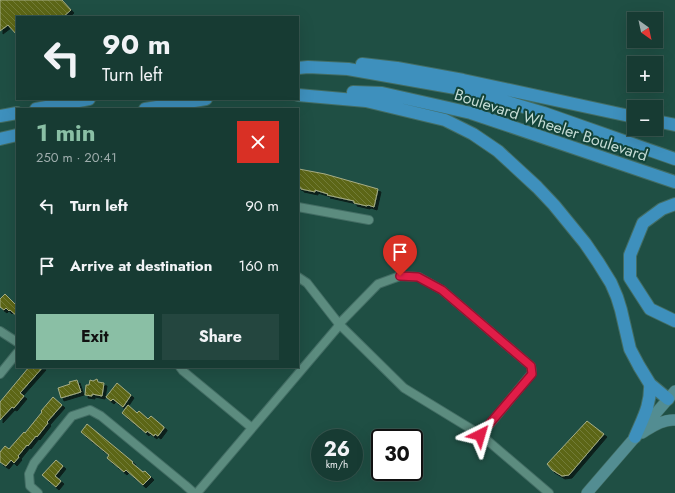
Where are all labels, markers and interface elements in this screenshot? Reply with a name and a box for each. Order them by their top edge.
north arrow [627,12,663,48]
map controls [627,12,663,136]
text: 90 m [102,24,171,65]
icon: left [36,32,88,84]
button: + [627,56,663,92]
text: Turn left [102,62,162,88]
street label: Boulevard Wheeler Boulevard [451,83,651,167]
button: − [627,100,663,136]
text: 1 min [36,115,96,150]
button: close [237,121,279,163]
text: 250 m · 20:41 [36,148,117,167]
icon: left [36,195,58,217]
text: Turn left [70,195,128,217]
text: 90 m [245,195,279,217]
pin [383,235,417,276]
icon: arrive [389,241,411,263]
icon: arrive [36,255,58,277]
text: Arrive at destination [70,255,212,277]
text: 160 m [238,255,279,277]
button: Exit [36,314,154,360]
button: Share [162,314,279,360]
position arrow [459,414,501,456]
speed limit sign: 30 [371,429,423,481]
text: 26 [324,435,350,464]
text: km/h [326,457,348,472]

